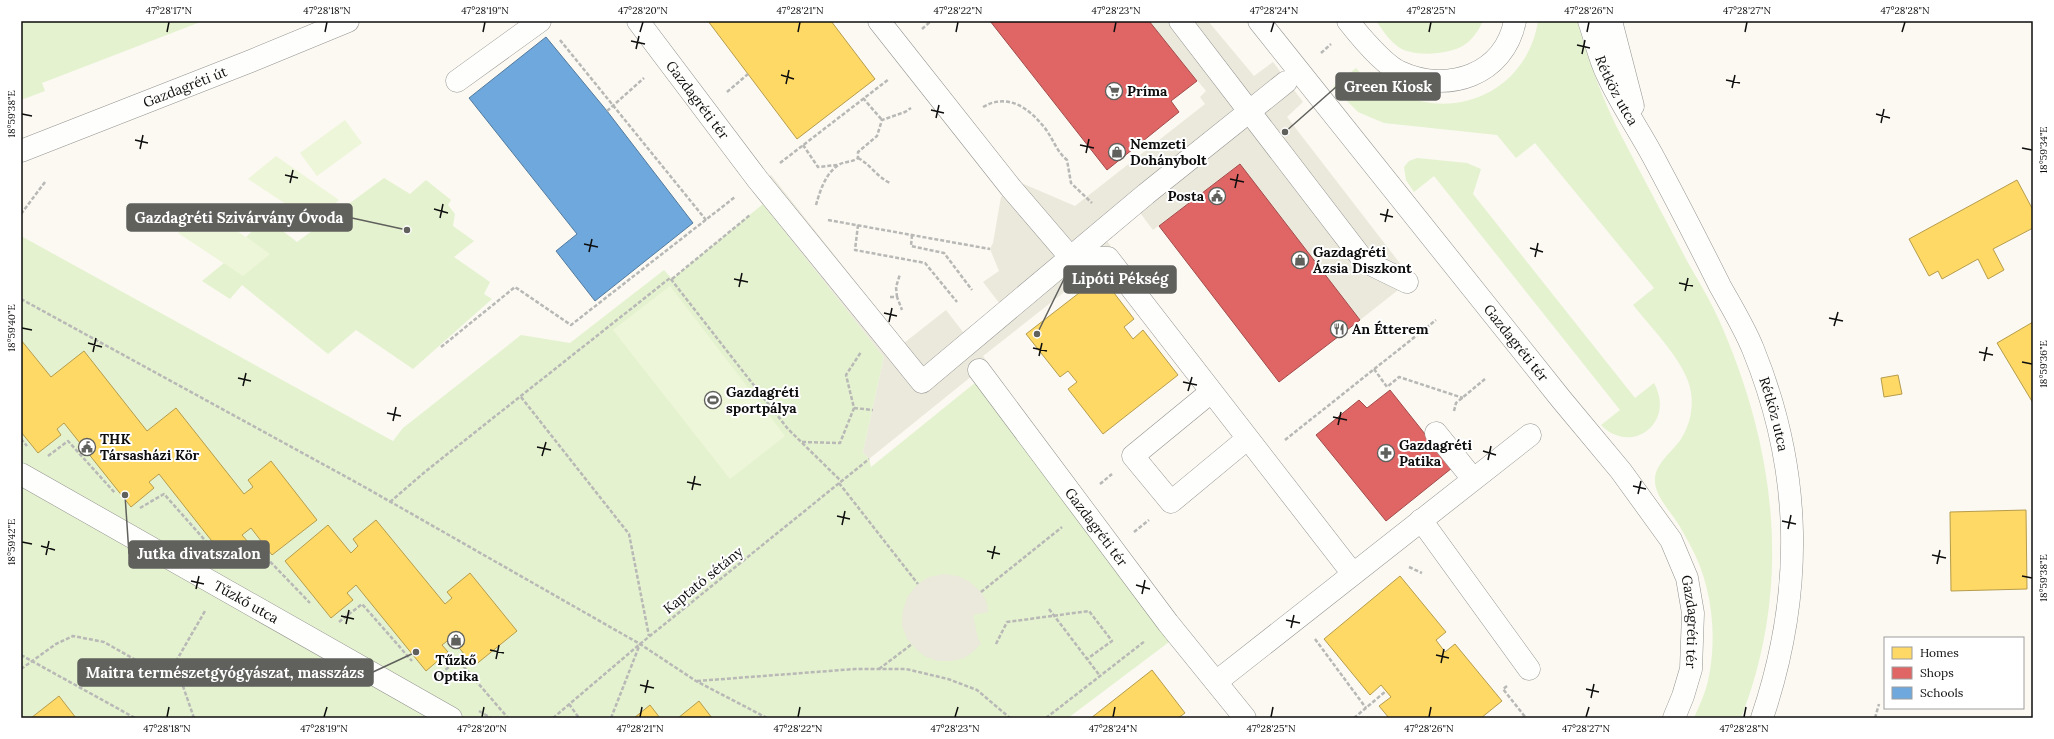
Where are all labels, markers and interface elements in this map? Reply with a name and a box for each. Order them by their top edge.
text: 47°28'17"N [146,4,193,17]
text: 47°28'18"N [303,4,351,17]
text: 47°28'19"N [461,4,509,17]
text: 47°28'20"N [618,4,668,17]
text: 47°28'21"N [776,4,824,17]
text: 47°28'22"N [934,4,983,17]
text: 47°28'23"N [1091,4,1141,17]
text: 47°28'24"N [1250,4,1299,17]
text: 47°28'25"N [1406,4,1456,17]
text: 47°28'26"N [1564,4,1614,17]
text: 47°28'27"N [1723,4,1771,17]
text: 47°28'28"N [1880,4,1930,17]
street label: Rétköz utca [1591,53,1642,129]
street label: Gazdagréti tér [662,57,733,143]
street label: Gazdagréti út [140,62,230,111]
callout: Green Kiosk [1336,73,1440,100]
text: Green Kiosk [1344,77,1432,96]
supermarket icon: Príma [1104,81,1124,101]
place label: Príma [1127,82,1168,100]
text: 18°59'38"E [5,90,18,138]
text: 18°59'34"E [2037,126,2050,174]
place label: Nemzeti Dohánybolt [1130,135,1207,169]
shop icon: Nemzeti Dohánybolt [1107,142,1127,162]
public building icon: Posta [1207,186,1227,206]
place label: Posta [1167,187,1205,205]
callout: Gazdagréti Szivárvány Óvoda [127,204,352,231]
text: Gazdagréti Szivárvány Óvoda [135,208,344,227]
place label: Gazdagréti Ázsia Diszkont [1313,243,1412,277]
shop icon: Gazdagréti Ázsia Diszkont [1290,250,1310,270]
callout: Lipóti Pékség [1064,266,1176,293]
text: Lipóti Pékség [1072,269,1169,288]
street label: Gazdagréti tér [1480,301,1553,385]
text: 18°59'40"E [5,304,18,352]
restaurant icon: An Étterem [1329,319,1349,339]
place label: An Étterem [1352,320,1429,338]
text: 18°59'36"E [2037,340,2050,388]
street label: Rétköz utca [1755,374,1792,453]
place label: Gazdagréti sportpálya [726,383,799,417]
sports icon: Gazdagréti sportpálya [703,390,723,410]
place label: THK Társasházi Kör [100,430,200,464]
place label: Gazdagréti Patika [1399,436,1472,470]
public building icon: THK Társasházi Kör [77,437,97,457]
pharmacy icon: Gazdagréti Patika [1376,443,1396,463]
street label: Gazdagréti tér [1061,484,1132,570]
text: 18°59'42"E [5,519,18,565]
callout: Jutka divatszalon [129,541,269,568]
street label: Kaptató sétány [659,542,747,618]
text: Jutka divatszalon [137,544,261,563]
text: 18°59'38"E [2037,554,2050,602]
street label: Gazdagréti tér [1678,574,1702,669]
street label: Tűzkő utca [211,576,282,627]
shop icon: Tűzkő Optika [446,630,466,650]
legend [1884,637,2024,709]
text: Homes [1920,645,1959,660]
place label: Tűzkő Optika [433,651,479,685]
callout: Maitra természetgyógyászat, masszázs [78,659,373,686]
text: Maitra természetgyógyászat, masszázs [86,663,364,682]
text: Shops [1920,665,1954,680]
text: Schools [1920,685,1964,700]
text: 47°28'18"N [143,722,191,735]
text: 47°28'19"N [300,722,348,735]
text: 47°28'20"N [457,722,507,735]
text: 47°28'21"N [616,722,664,735]
text: 47°28'22"N [774,722,823,735]
text: 47°28'23"N [930,722,980,735]
text: 47°28'24"N [1089,722,1138,735]
text: 47°28'25"N [1246,722,1296,735]
text: 47°28'26"N [1404,722,1454,735]
text: 47°28'27"N [1562,722,1610,735]
text: 47°28'28"N [1719,722,1769,735]

